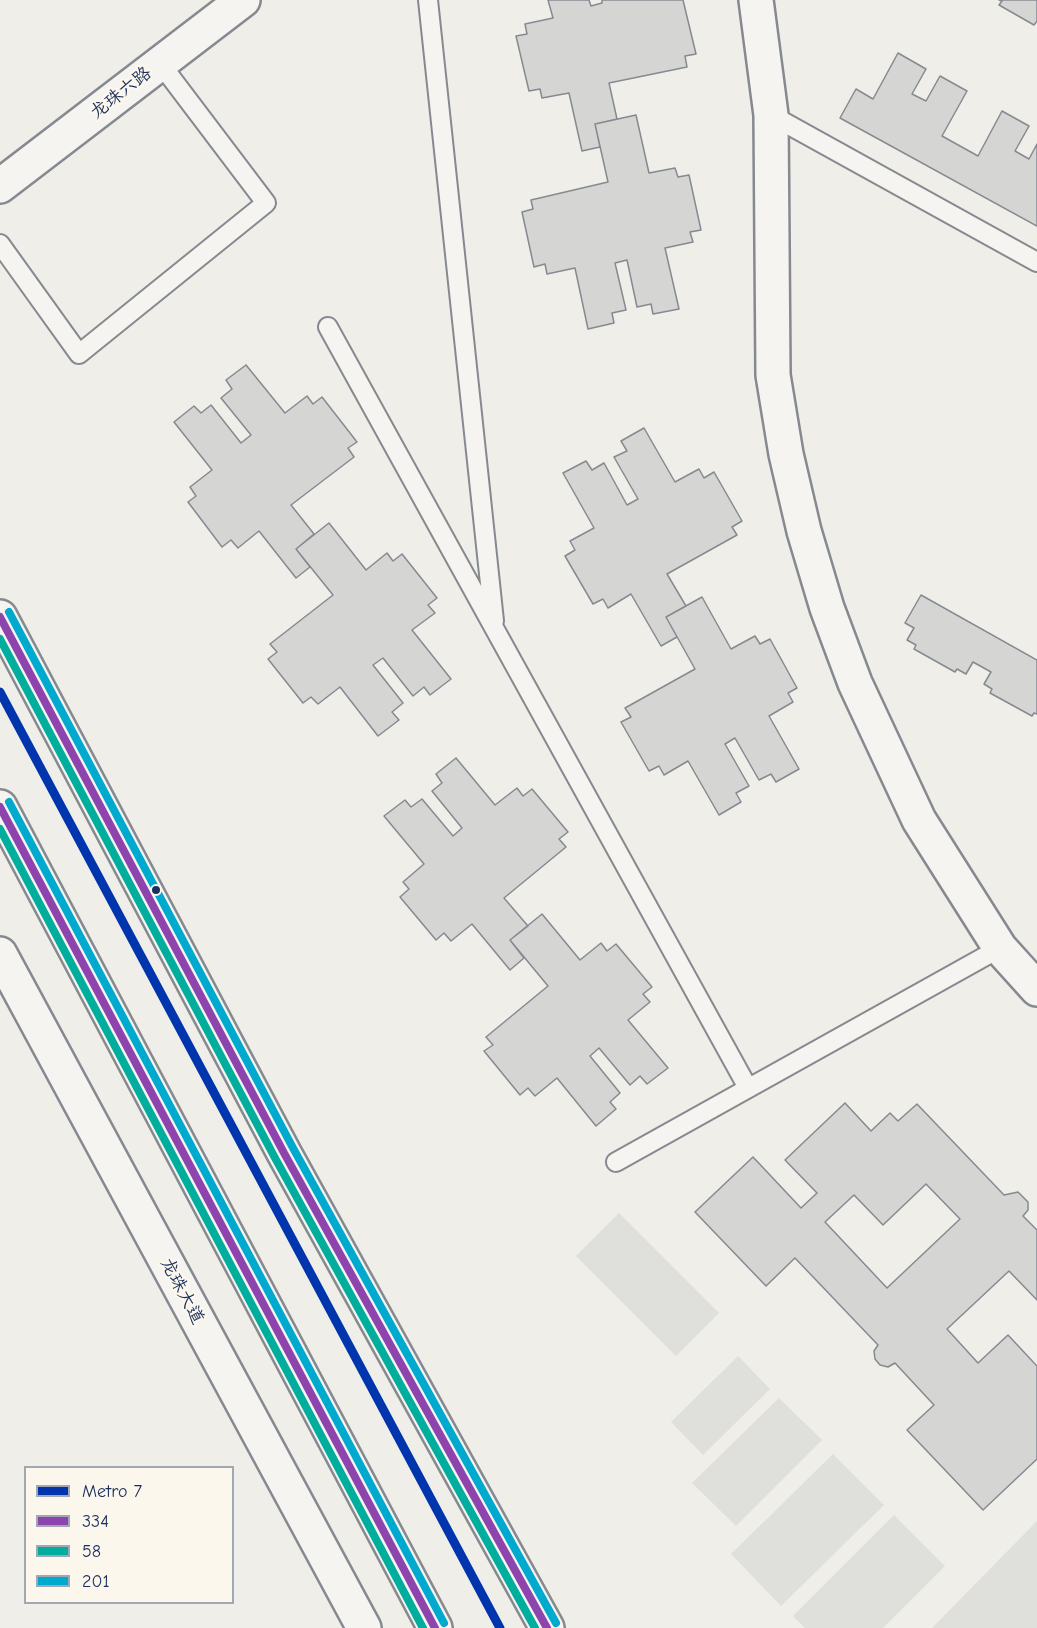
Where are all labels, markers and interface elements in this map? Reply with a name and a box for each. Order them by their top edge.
street label: 龙珠六路 [86,62,156,124]
unlabelled marker [150,884,162,896]
street label: 龙珠大道 [156,1254,208,1328]
legend [24,1466,234,1604]
text: Metro 7 [82,1481,142,1502]
text: 334 [82,1511,109,1532]
text: 58 [82,1541,101,1562]
text: 201 [82,1571,110,1592]

